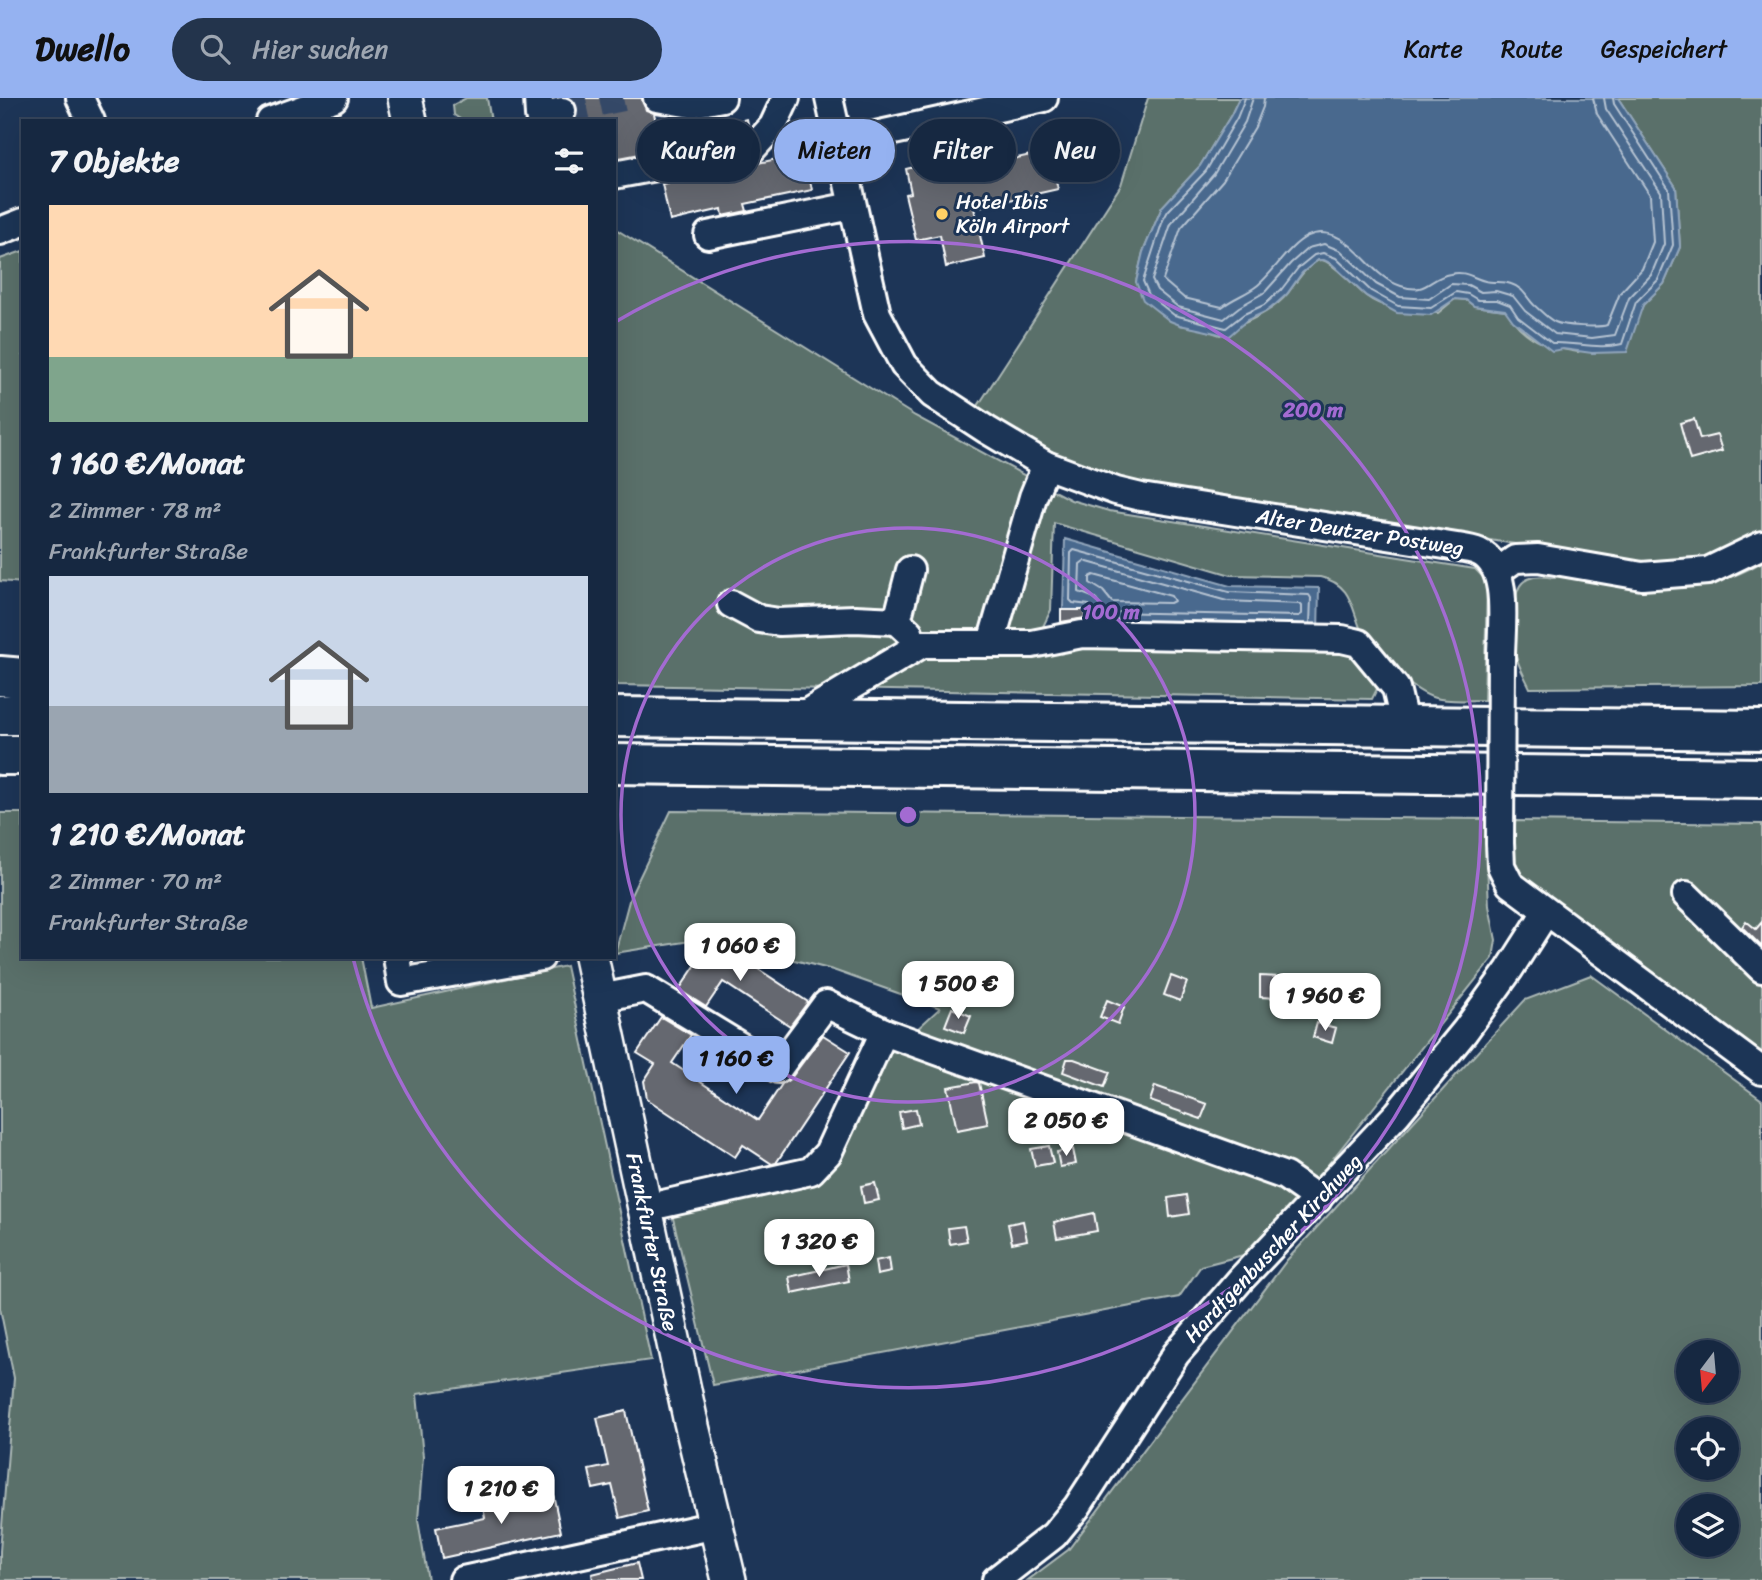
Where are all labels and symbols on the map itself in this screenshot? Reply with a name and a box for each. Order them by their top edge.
place label: Hotel Ibis Köln Airport [956,183,1071,245]
marker: Hotel Ibis Köln Airport [934,206,950,222]
text: 200 m [1282,391,1344,429]
street label: Alter Deutzer Postweg [1252,497,1467,567]
text: 100 m [1082,593,1140,631]
centre of rings [896,803,920,827]
pin: 1 060 € [675,924,805,983]
pin: 1 500 € [893,962,1023,1021]
pin: 1 960 € [1260,974,1390,1033]
pin: 1 160 € [671,1037,801,1096]
pin: 2 050 € [1001,1098,1131,1158]
street label: Hardtgenbuscher Kirchweg [1174,1144,1372,1352]
street label: Frankfurter Straße [615,1149,690,1335]
pin: 1 320 € [754,1220,884,1279]
north arrow [1676,1340,1740,1404]
pin: 1 210 € [436,1466,566,1526]

